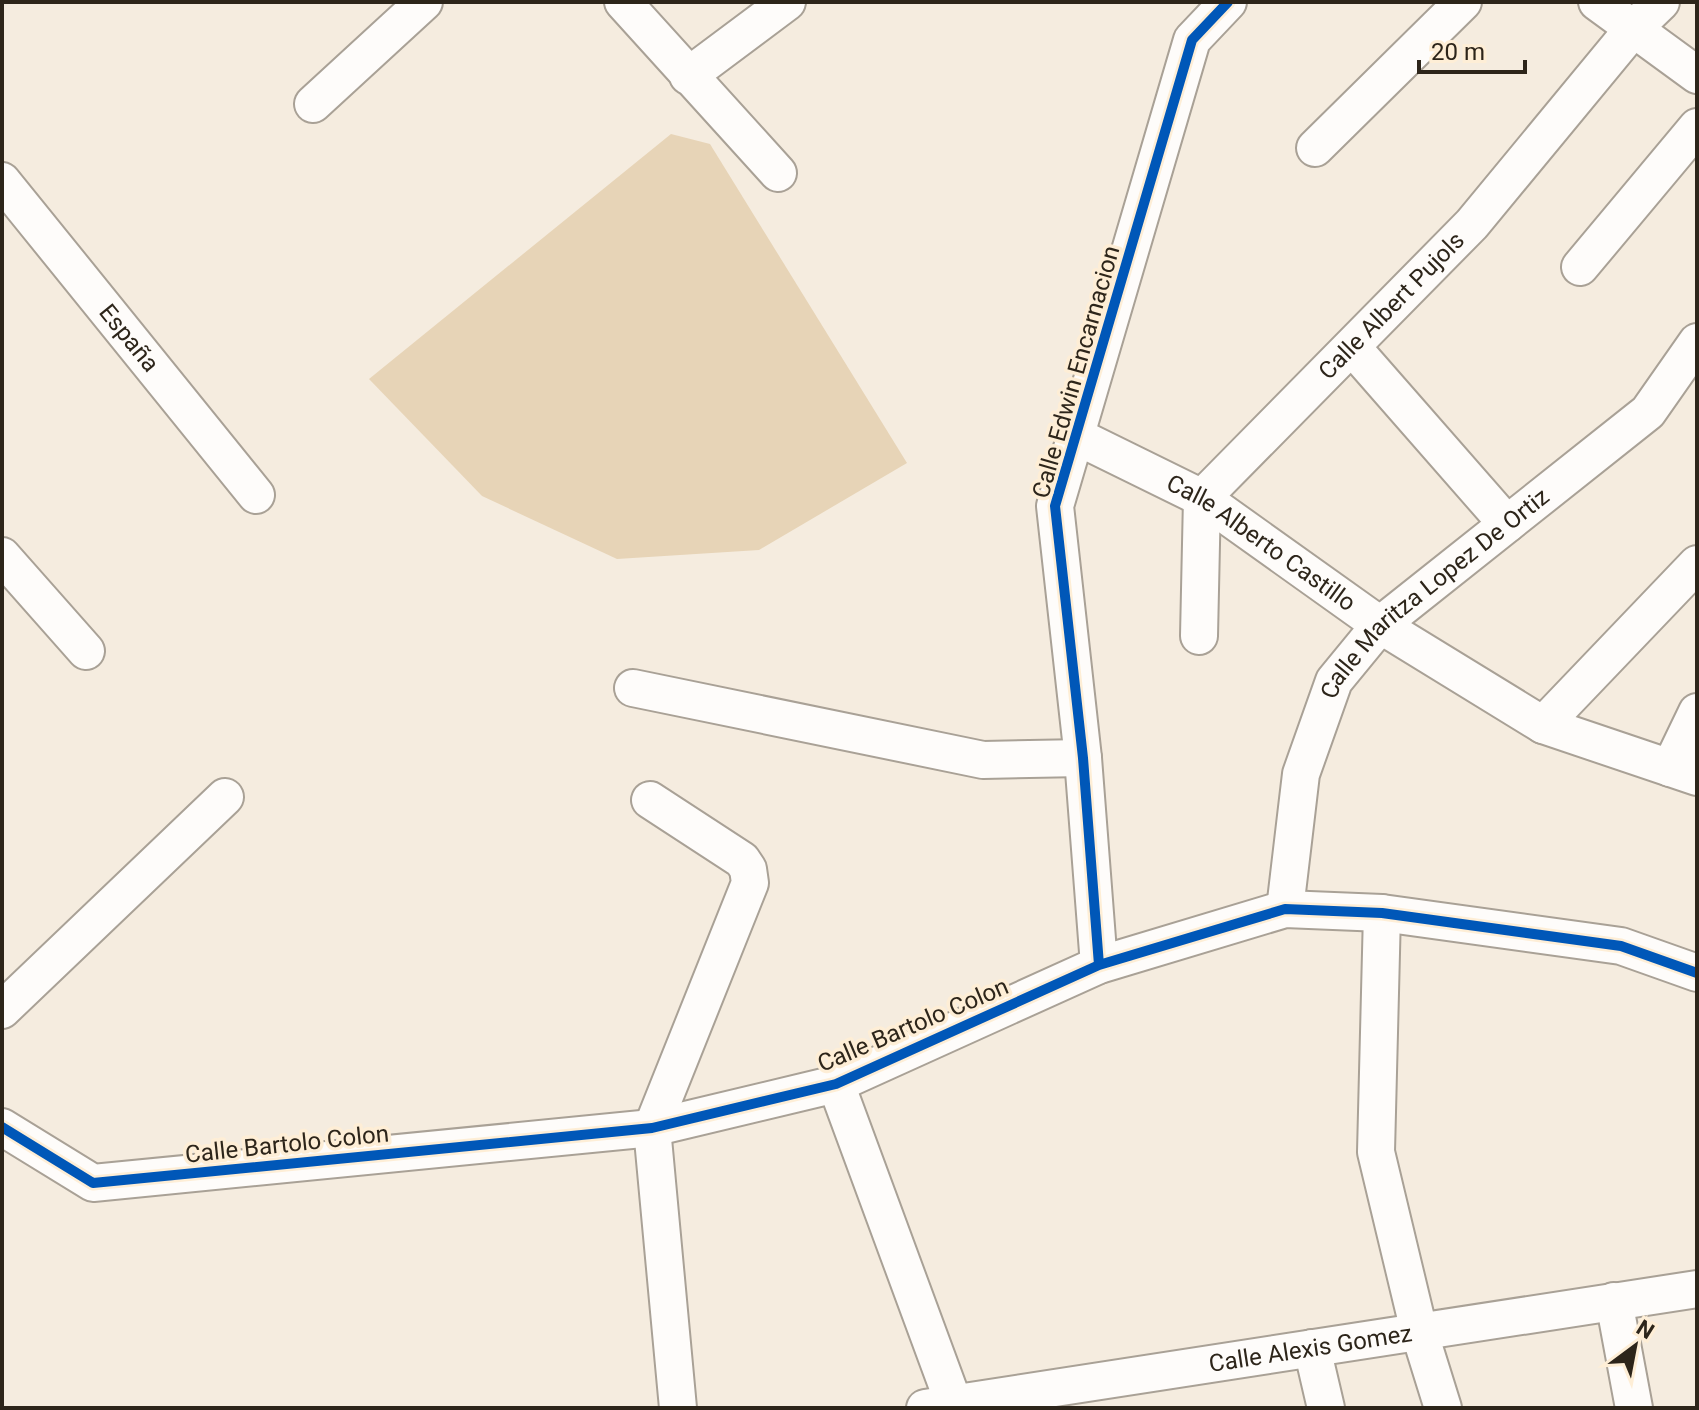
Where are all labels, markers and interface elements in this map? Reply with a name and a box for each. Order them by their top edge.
scale bar [1419,24,1525,74]
text: 20 m [1431,38,1485,66]
street label: Calle Albert Pujols [1313,226,1470,385]
street label: Calle Edwin Encarnacion [1027,243,1125,501]
street label: España [93,299,165,378]
street label: Calle Alberto Castillo [1162,469,1361,617]
street label: Calle Maritza Lopez De Ortiz [1315,482,1555,702]
street label: Calle Bartolo Colon [813,972,1013,1078]
street label: Calle Bartolo Colon [184,1119,390,1169]
north arrow [1595,1306,1675,1386]
text: N [1632,1315,1659,1344]
street label: Calle Alexis Gomez [1207,1319,1414,1378]

